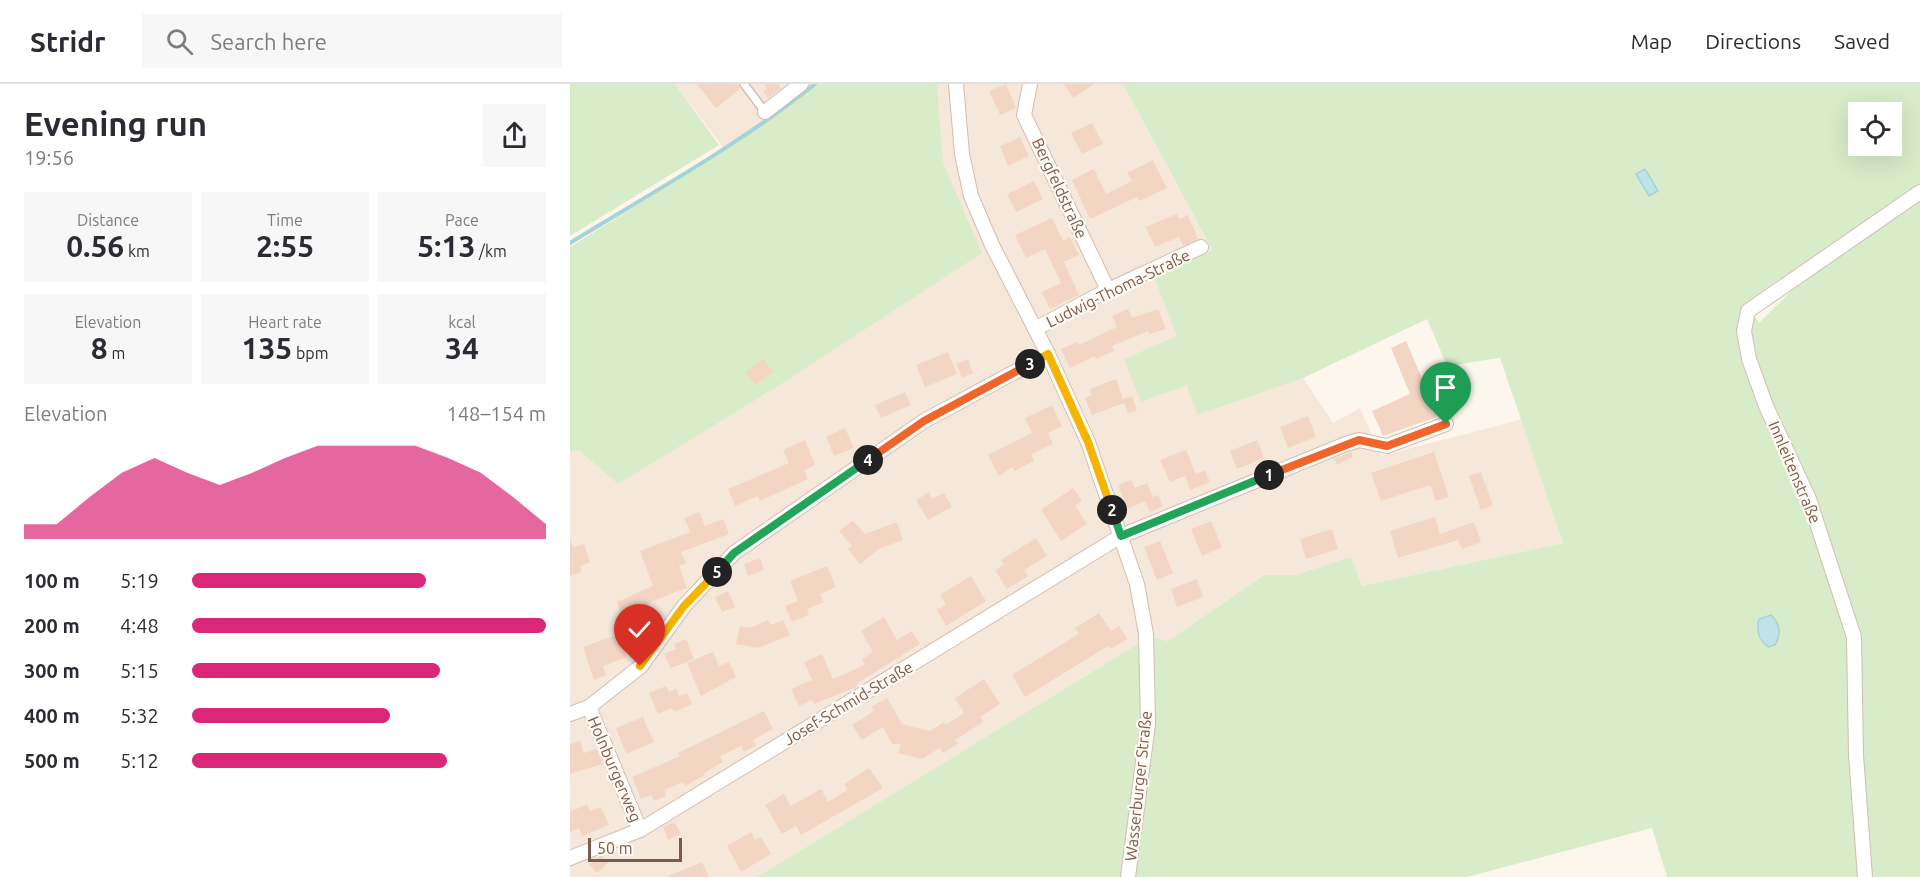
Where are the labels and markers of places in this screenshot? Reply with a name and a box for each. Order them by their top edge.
pin: 3 [1015,349,1045,379]
pin [1420,362,1471,424]
pin: 4 [853,445,883,475]
pin: 1 [1254,460,1284,490]
pin: 2 [1097,495,1127,525]
pin: 5 [702,557,732,587]
pin [614,604,665,666]

